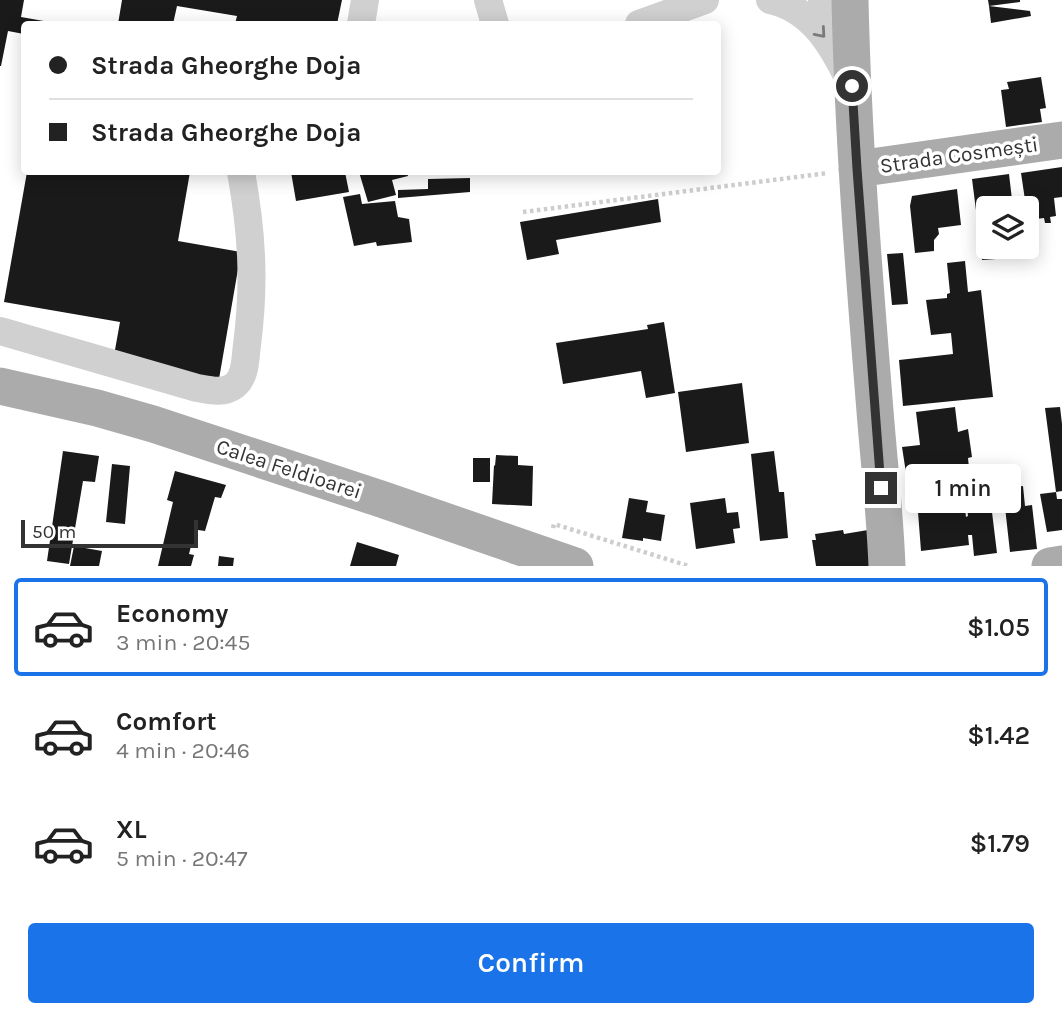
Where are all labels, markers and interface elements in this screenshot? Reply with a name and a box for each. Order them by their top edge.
one-way arrow [813,25,825,38]
text: Strada Gheorghe Doja [91,50,361,81]
route start [836,70,868,102]
text: Strada Gheorghe Doja [91,117,361,148]
street label: Strada Cosmești [878,132,1040,178]
map controls [976,196,1039,259]
button: layers [976,196,1039,259]
street label: Calea Feldioarei [213,434,365,504]
callout: 1 min [906,463,1021,512]
route end [865,472,897,504]
text: 1 min [934,475,992,502]
scale bar [21,516,198,548]
text: 50 m [32,521,76,543]
icon: car [32,596,95,659]
text: Economy [116,598,228,629]
text: $1.05 [967,612,1030,643]
text: 3 min · 20:45 [116,629,250,656]
icon: car [32,704,95,767]
text: Comfort [116,706,217,737]
text: $1.42 [967,720,1030,751]
text: 4 min · 20:46 [116,737,250,764]
icon: car [32,812,95,875]
text: XL [116,814,147,845]
text: $1.79 [970,828,1030,859]
text: 5 min · 20:47 [116,845,248,872]
button: Confirm [28,923,1034,1003]

